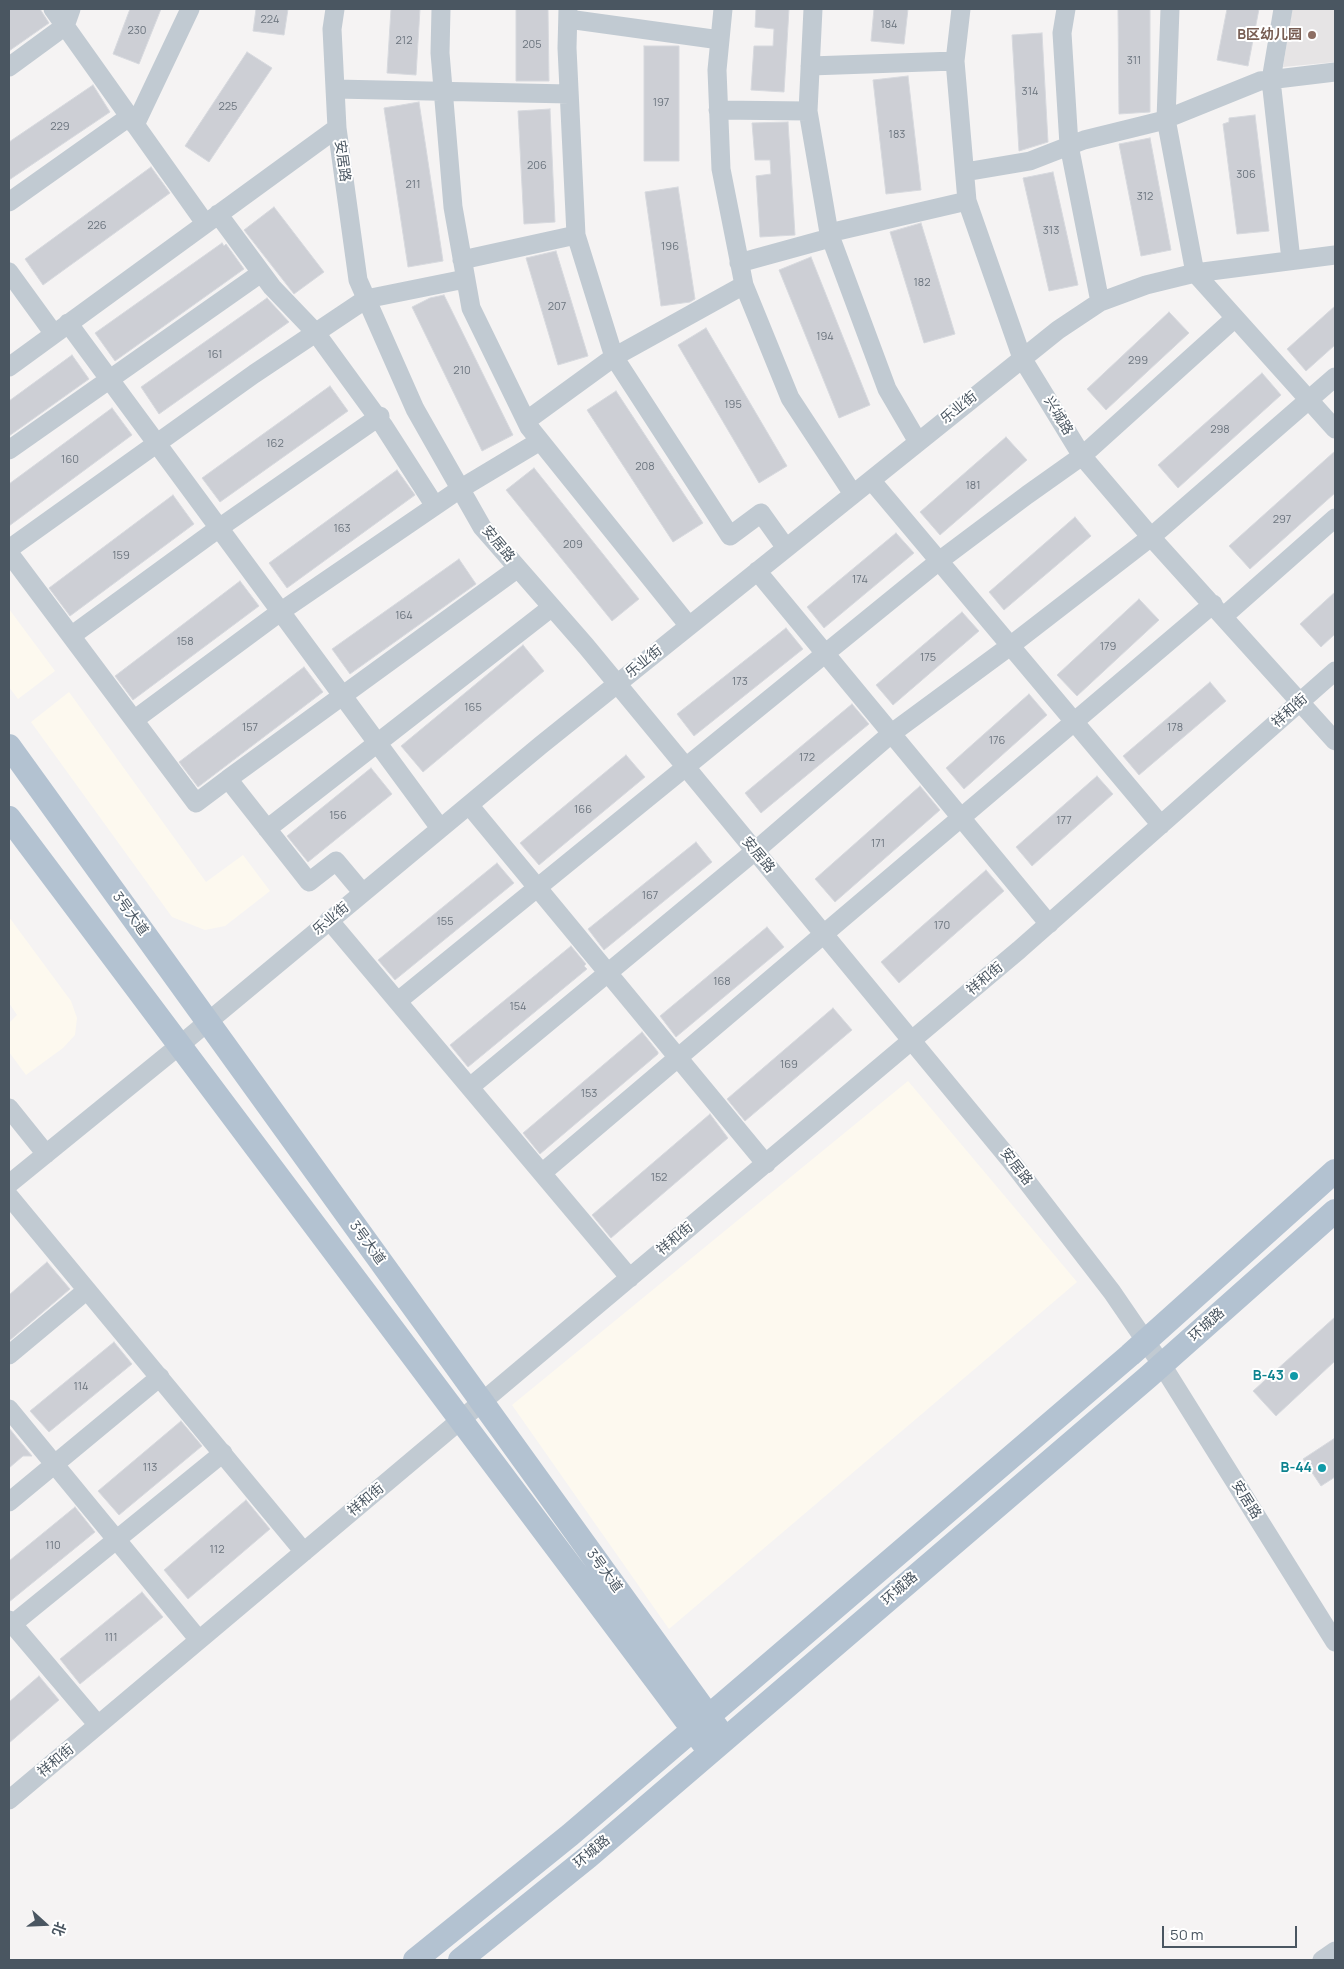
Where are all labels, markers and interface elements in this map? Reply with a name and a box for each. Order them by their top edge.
house number: 224 [261,13,279,27]
house number: 184 [880,18,898,32]
house number: 230 [127,24,147,38]
place label: B区幼儿园 [1237,27,1302,43]
marker: B区幼儿园 [1306,29,1318,41]
house number: 212 [396,34,412,48]
house number: 205 [522,38,542,52]
house number: 311 [1127,54,1141,68]
house number: 314 [1022,85,1038,99]
house number: 197 [653,96,669,110]
house number: 225 [219,100,237,114]
house number: 229 [50,120,70,134]
house number: 183 [889,128,905,142]
street label: 安居路 [331,139,353,183]
house number: 206 [527,159,547,173]
house number: 306 [1236,168,1256,182]
house number: 211 [406,178,420,192]
house number: 312 [1137,190,1153,204]
house number: 226 [87,219,107,233]
house number: 313 [1043,224,1059,238]
house number: 196 [661,240,679,254]
house number: 182 [914,276,930,290]
house number: 207 [548,300,566,314]
house number: 194 [816,330,834,344]
house number: 161 [207,348,223,362]
house number: 299 [1128,354,1148,368]
house number: 210 [453,364,471,378]
street label: 乐业街 [937,388,981,428]
street label: 兴城路 [1040,394,1076,438]
house number: 195 [724,398,742,412]
house number: 298 [1210,423,1230,437]
house number: 162 [266,437,284,451]
house number: 160 [61,453,79,467]
house number: 208 [635,460,655,474]
house number: 181 [966,479,980,493]
house number: 297 [1273,513,1291,527]
house number: 163 [333,522,351,536]
street label: 安居路 [478,523,518,565]
house number: 209 [563,538,583,552]
house number: 159 [112,549,130,563]
house number: 174 [852,573,868,587]
house number: 164 [395,609,413,623]
house number: 158 [176,635,194,649]
house number: 179 [1100,640,1116,654]
street label: 乐业街 [622,642,666,682]
house number: 175 [920,651,936,665]
house number: 173 [732,675,748,689]
street label: 祥和街 [1269,691,1311,731]
house number: 165 [464,701,482,715]
house number: 157 [242,721,258,735]
house number: 178 [1167,721,1183,735]
house number: 176 [989,734,1005,748]
house number: 172 [799,751,815,765]
house number: 166 [574,803,592,817]
house number: 156 [329,809,347,823]
house number: 177 [1056,814,1072,828]
street label: 安居路 [738,834,778,876]
house number: 171 [871,837,885,851]
street label: 3号大道 [109,889,151,939]
house number: 167 [642,889,658,903]
street label: 乐业街 [310,899,352,939]
house number: 155 [437,915,453,929]
house number: 170 [934,919,950,933]
street label: 祥和街 [964,959,1006,999]
house number: 168 [713,975,731,989]
house number: 154 [509,1000,527,1014]
house number: 169 [780,1058,798,1072]
house number: 153 [581,1087,597,1101]
street label: 安居路 [996,1145,1036,1189]
house number: 152 [651,1171,667,1185]
street label: 3号大道 [346,1218,388,1268]
street label: 祥和街 [654,1219,696,1259]
street label: 环城路 [1186,1305,1228,1345]
place label: B-43 [1253,1368,1284,1384]
marker: B-43 [1288,1370,1300,1382]
house number: 114 [73,1380,89,1394]
place label: B-44 [1281,1460,1312,1476]
house number: 113 [143,1461,157,1475]
marker: B-44 [1316,1462,1328,1474]
street label: 安居路 [1228,1478,1264,1522]
street label: 祥和街 [345,1480,387,1520]
house number: 110 [45,1539,61,1553]
house number: 112 [210,1543,224,1557]
street label: 3号大道 [583,1546,625,1596]
street label: 环城路 [879,1569,921,1609]
house number: 111 [105,1631,117,1645]
street label: 祥和街 [35,1741,77,1781]
street label: 环城路 [571,1832,613,1872]
north arrow [20,1899,70,1949]
scale bar [1164,1916,1299,1948]
text: 北 [48,1919,71,1939]
text: 50 m [1170,1924,1204,1945]

